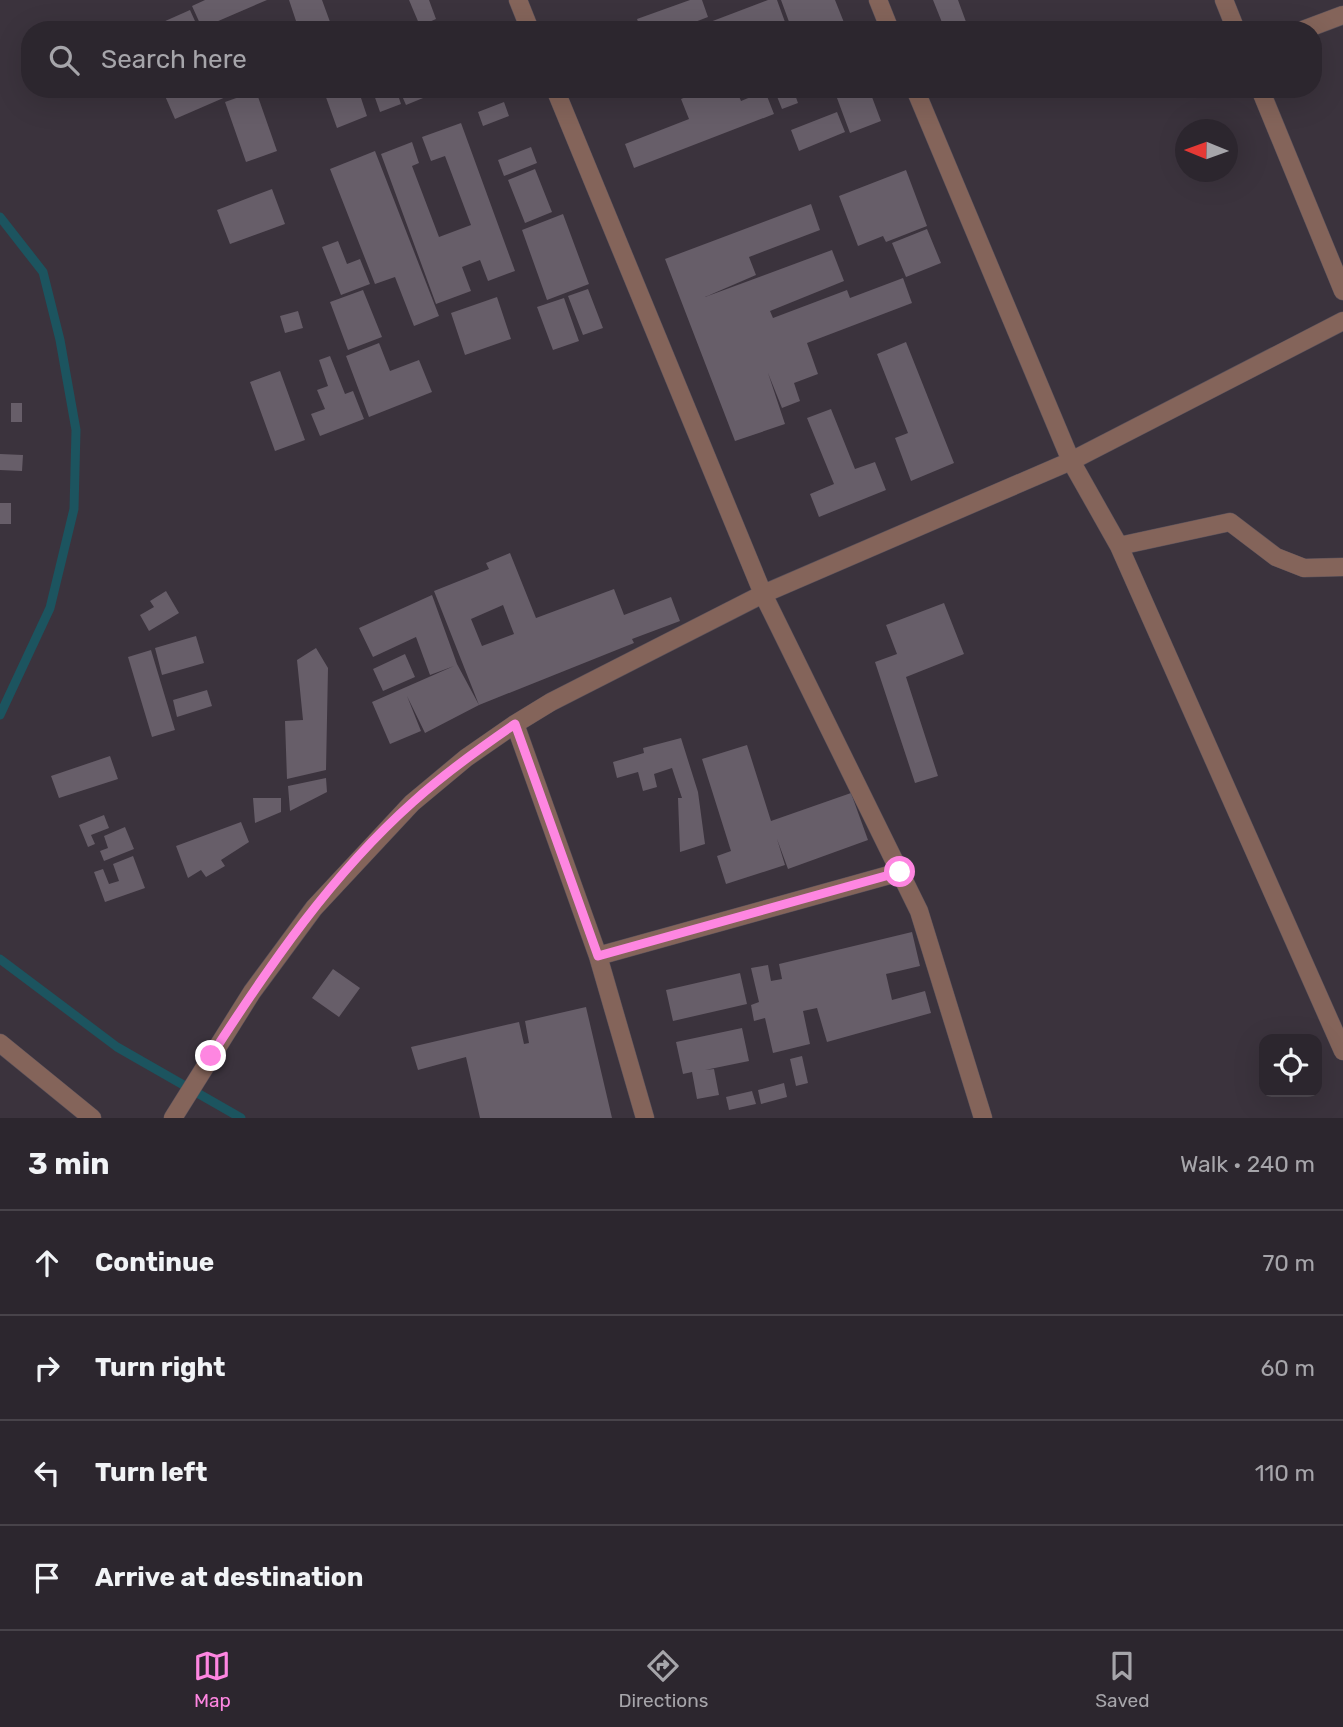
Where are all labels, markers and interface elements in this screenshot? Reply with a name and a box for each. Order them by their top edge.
search box [21,21,1322,98]
icon: search [45,41,83,79]
text: Search here [101,44,247,75]
north arrow [1175,119,1238,182]
route start [884,856,915,887]
map controls [1259,1034,1322,1097]
button: locate [1259,1034,1322,1097]
route end [195,1040,226,1071]
text: 3 min [28,1146,110,1182]
text: Walk · 240 m [1180,1150,1315,1178]
icon: ahead [28,1244,66,1282]
text: Continue [95,1247,214,1278]
text: 70 m [1263,1249,1315,1277]
icon: right [28,1349,66,1387]
text: Turn right [95,1352,225,1383]
text: 60 m [1260,1354,1315,1382]
icon: left [28,1454,66,1492]
text: Turn left [95,1457,207,1488]
text: 110 m [1255,1459,1315,1487]
icon: arrive [28,1559,66,1597]
text: Arrive at destination [95,1562,363,1593]
tab: Map [193,1647,231,1712]
tab: Directions [618,1647,708,1712]
tab: Saved [1095,1647,1150,1712]

